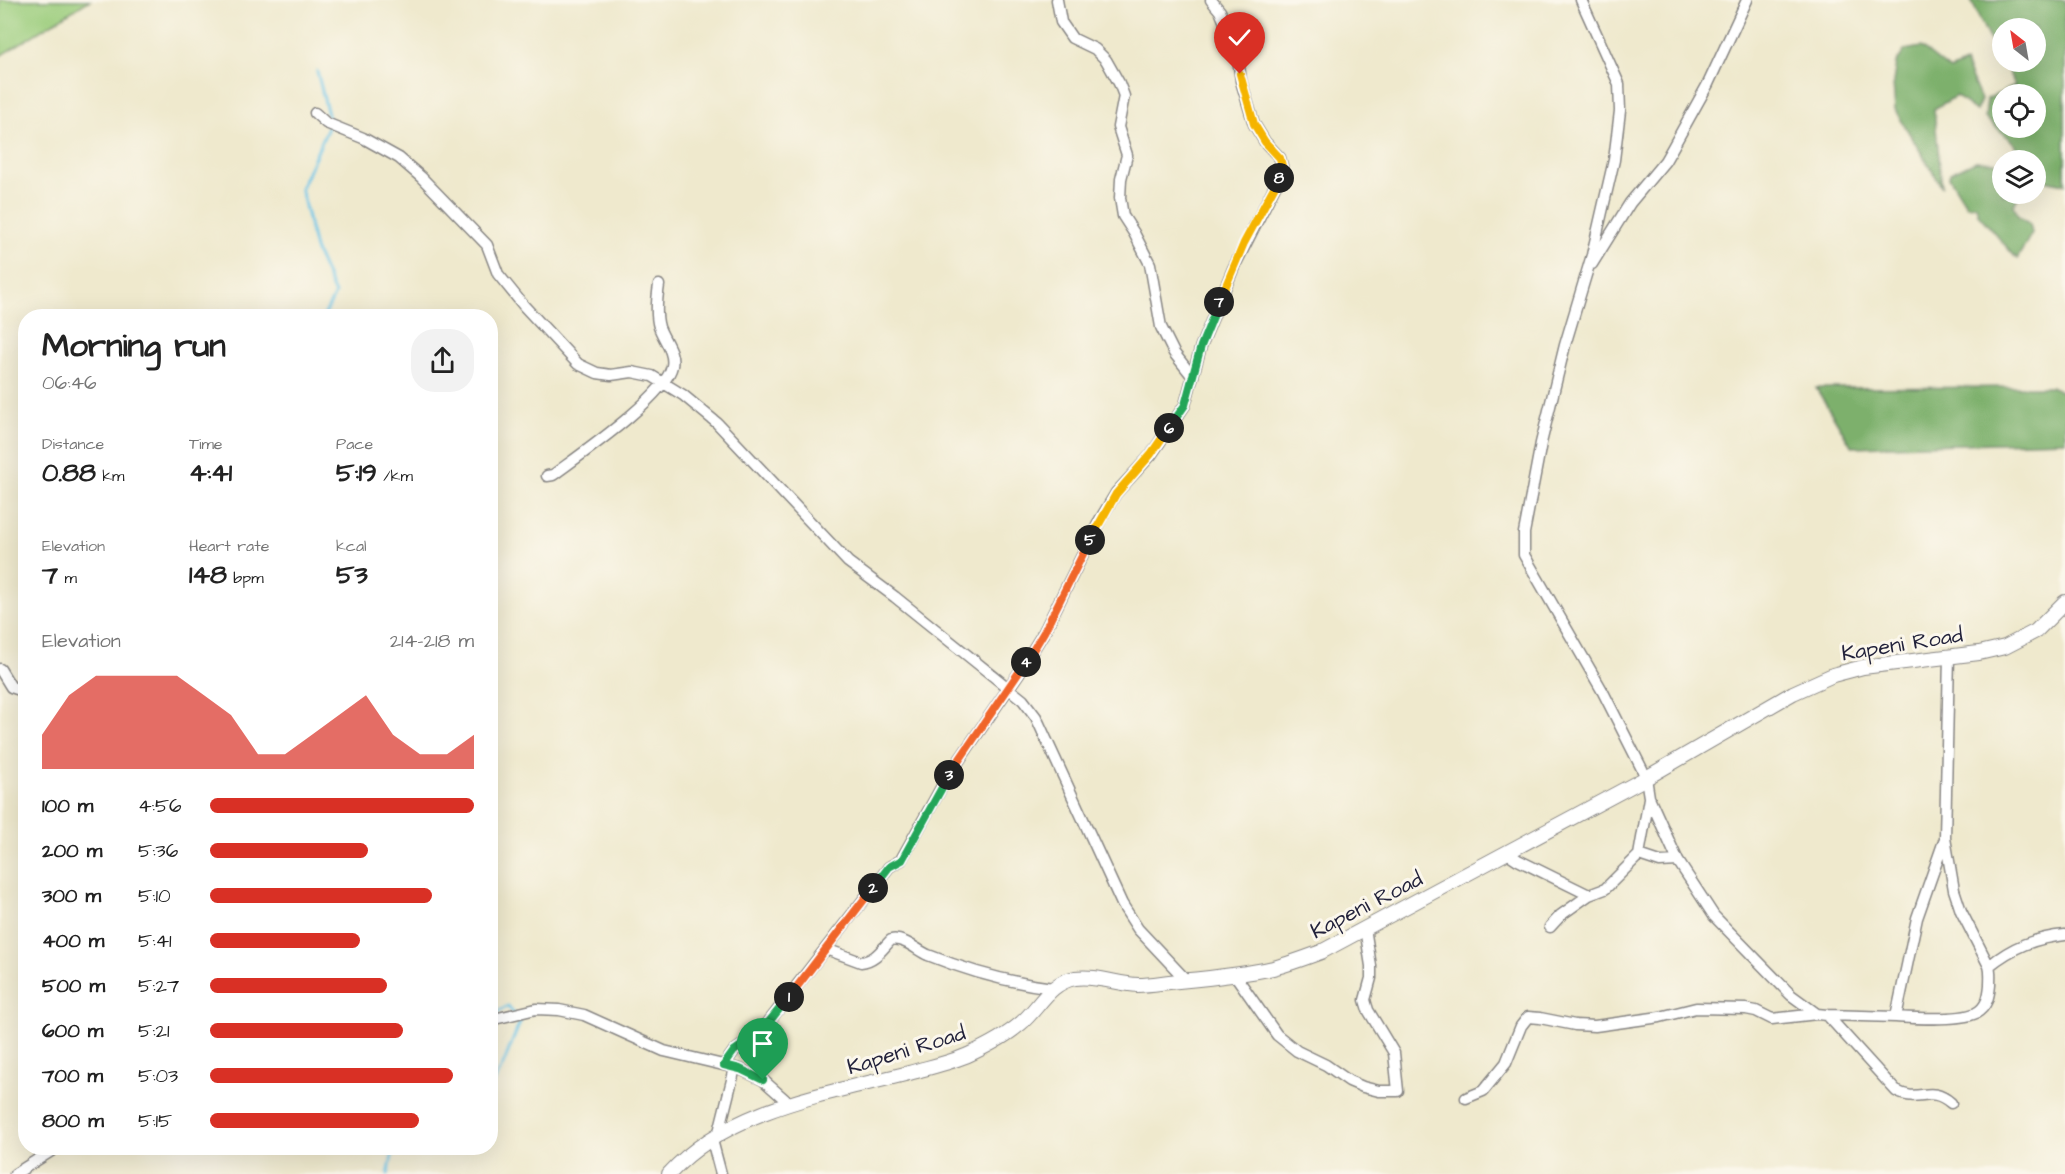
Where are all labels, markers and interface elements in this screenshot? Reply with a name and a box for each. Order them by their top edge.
pin [1214,12,1265,74]
north arrow [1992,18,2046,72]
map controls [1992,18,2046,204]
icon: check [1223,21,1256,54]
button: locate [1992,84,2046,138]
button: layers [1992,150,2046,204]
pin: 8 [1264,163,1294,193]
text: 8 [1274,167,1284,189]
pin: 7 [1204,287,1234,317]
text: 7 [1214,291,1224,313]
text: Morning run [42,323,226,369]
button: share [411,329,474,392]
text: 06:46 [42,369,97,397]
pin: 6 [1154,413,1184,443]
text: 6 [1164,417,1174,439]
text: Distance [42,433,104,455]
text: Time [189,433,223,455]
text: Pace [336,433,373,455]
text: 0.88 [42,455,96,491]
text: 4:41 [189,455,232,491]
text: 5:19 [336,455,377,491]
text: km [96,465,124,487]
text: /km [377,465,413,487]
pin: 5 [1075,525,1105,555]
text: 5 [1084,529,1096,551]
text: Elevation [42,535,105,557]
text: Heart rate [189,535,269,557]
text: kcal [336,535,367,557]
text: 7 [42,557,58,593]
text: 148 [189,557,227,593]
text: 53 [336,557,368,593]
text: m [58,567,77,589]
text: bpm [227,567,264,589]
street label: Kapeni Road [1839,620,1965,669]
text: Elevation [42,627,121,655]
text: 214–218 m [390,627,474,655]
pin: 4 [1011,647,1041,677]
text: 4 [1021,651,1031,673]
pin: 3 [934,760,964,790]
text: 3 [945,764,953,786]
text: 100 m [42,792,93,820]
text: 4:56 [138,792,182,820]
text: 200 m [42,837,102,865]
text: 5:36 [138,837,178,865]
street label: Kapeni Road [1305,864,1428,947]
pin: 2 [858,873,888,903]
text: 2 [868,877,878,899]
text: 300 m [42,882,101,910]
text: 5:10 [138,882,171,910]
text: 400 m [42,927,104,955]
text: 5:41 [138,927,172,955]
text: 500 m [42,972,105,1000]
text: 5:27 [138,972,179,1000]
pin: 1 [774,982,804,1012]
text: 1 [788,986,790,1008]
text: 600 m [42,1017,103,1045]
text: 5:21 [138,1017,170,1045]
pin [737,1018,788,1080]
street label: Kapeni Road [843,1018,969,1083]
icon: arrive [746,1027,779,1060]
text: 700 m [42,1062,103,1090]
text: 5:03 [138,1062,178,1090]
text: 800 m [42,1107,104,1135]
text: 5:15 [138,1107,172,1135]

